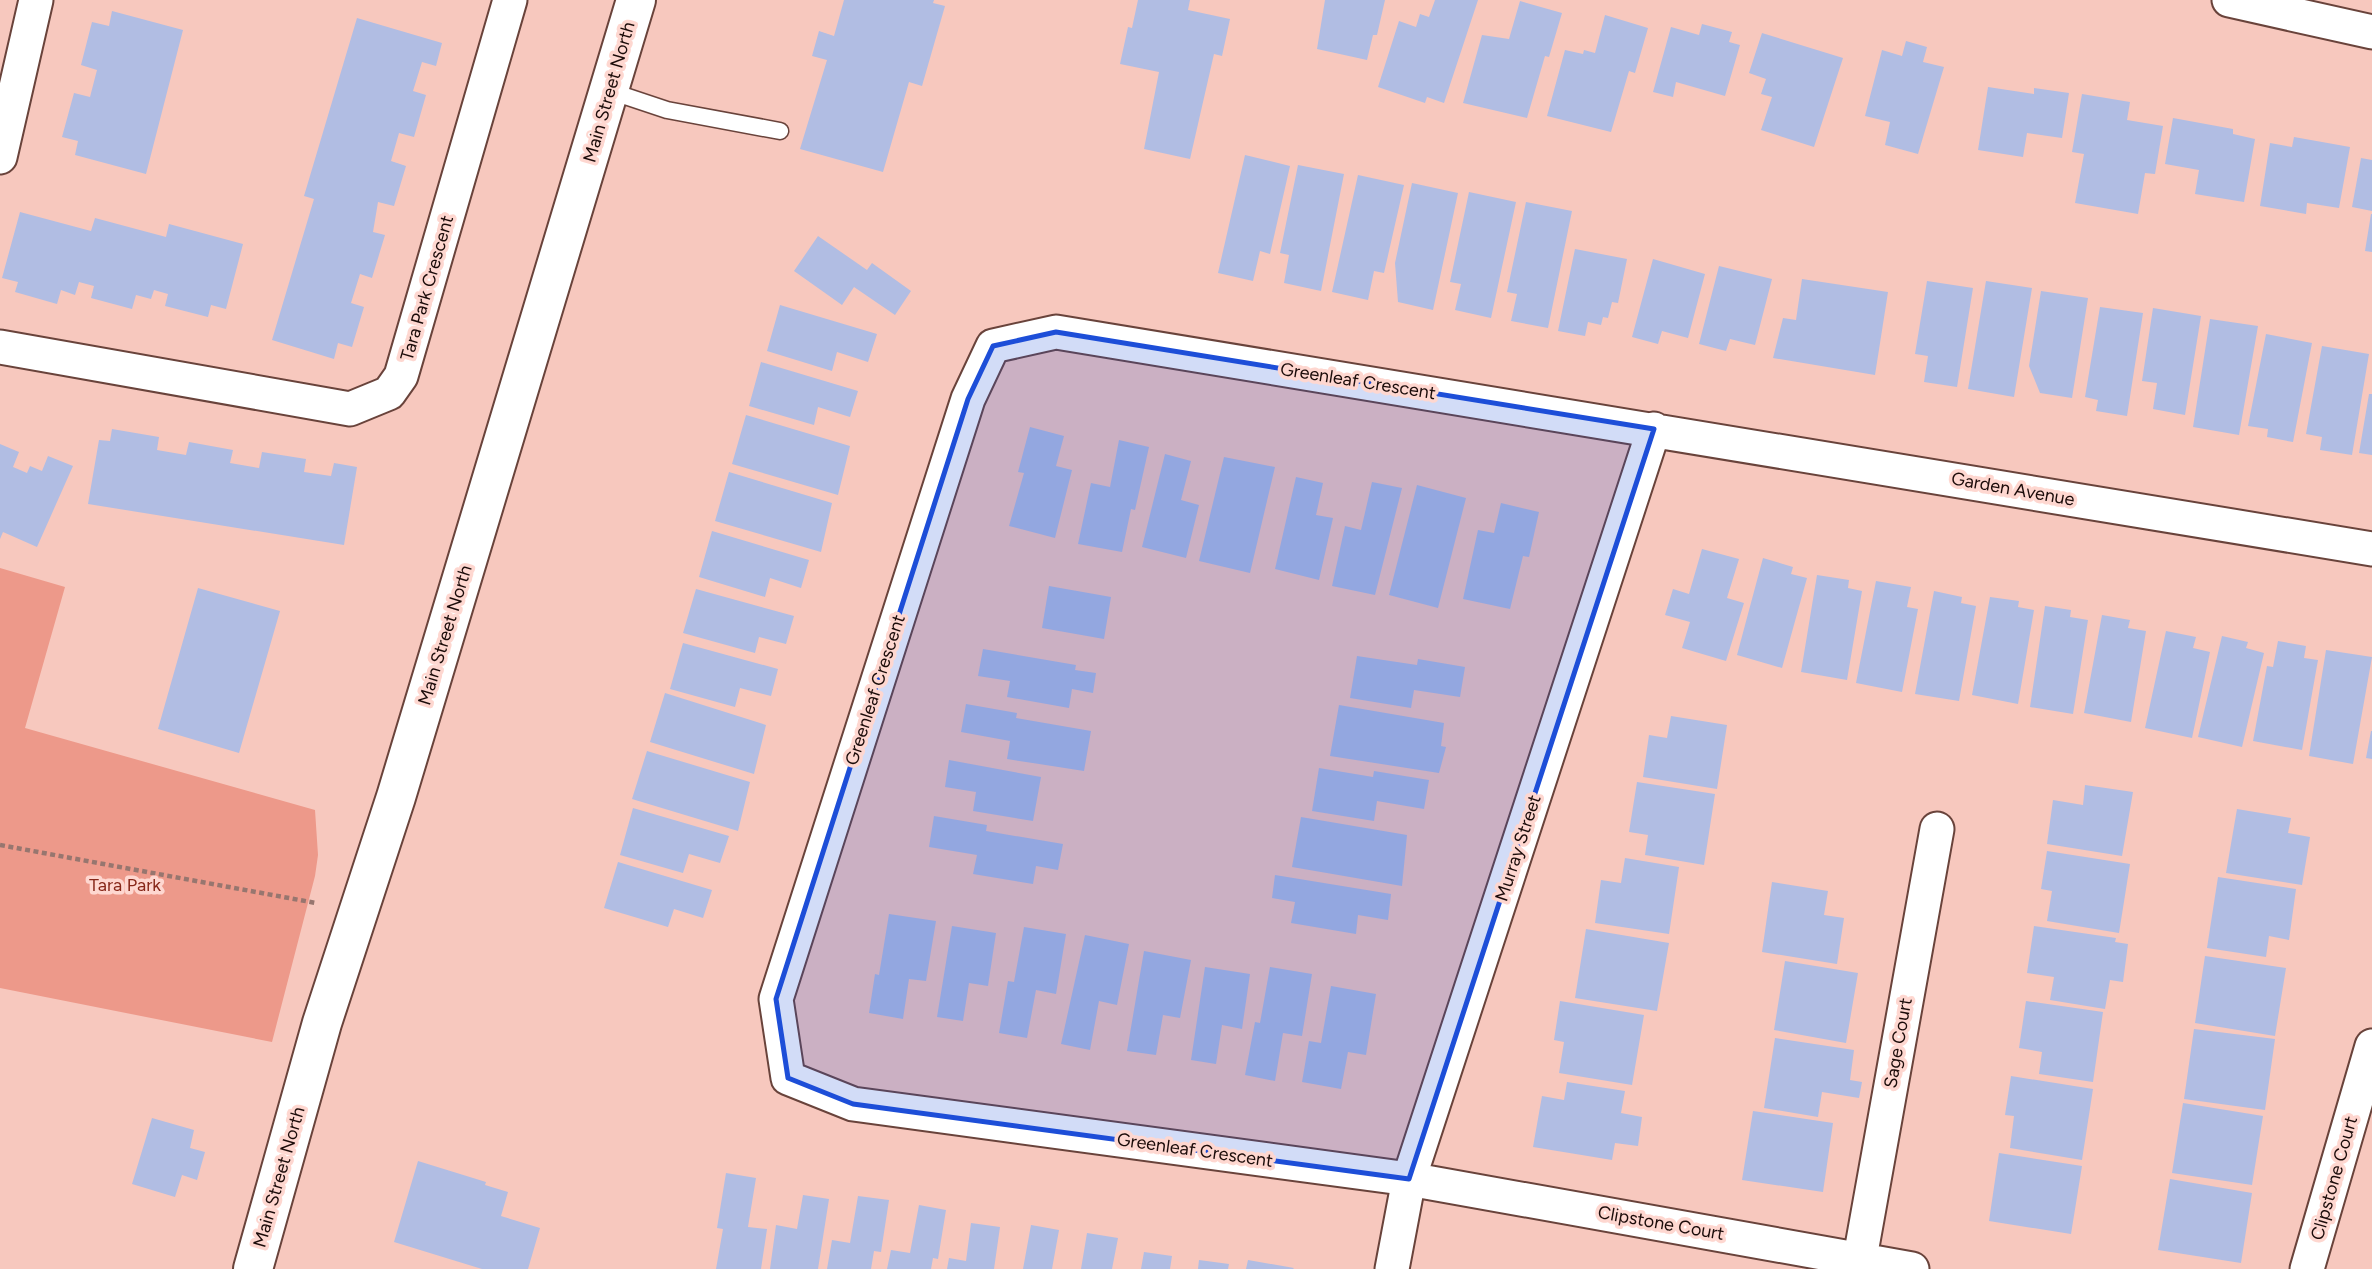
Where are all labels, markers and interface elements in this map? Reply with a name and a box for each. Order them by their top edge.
street label: Main Street North [578,19,640,165]
street label: Tara Park Crescent [396,213,458,363]
street label: Greenleaf Crescent [1279,358,1438,404]
street label: Garden Avenue [1950,467,2076,511]
street label: Main Street North [413,562,477,708]
street label: Greenleaf Crescent [840,612,910,768]
street label: Murray Street [1490,792,1546,904]
park label: Tara Park [89,874,161,896]
street label: Sage Court [1879,996,1917,1090]
street label: Main Street North [248,1104,310,1250]
street label: Clipstone Court [2306,1113,2362,1243]
street label: Greenleaf Crescent [1116,1128,1275,1172]
street label: Clipstone Court [1596,1201,1726,1245]

